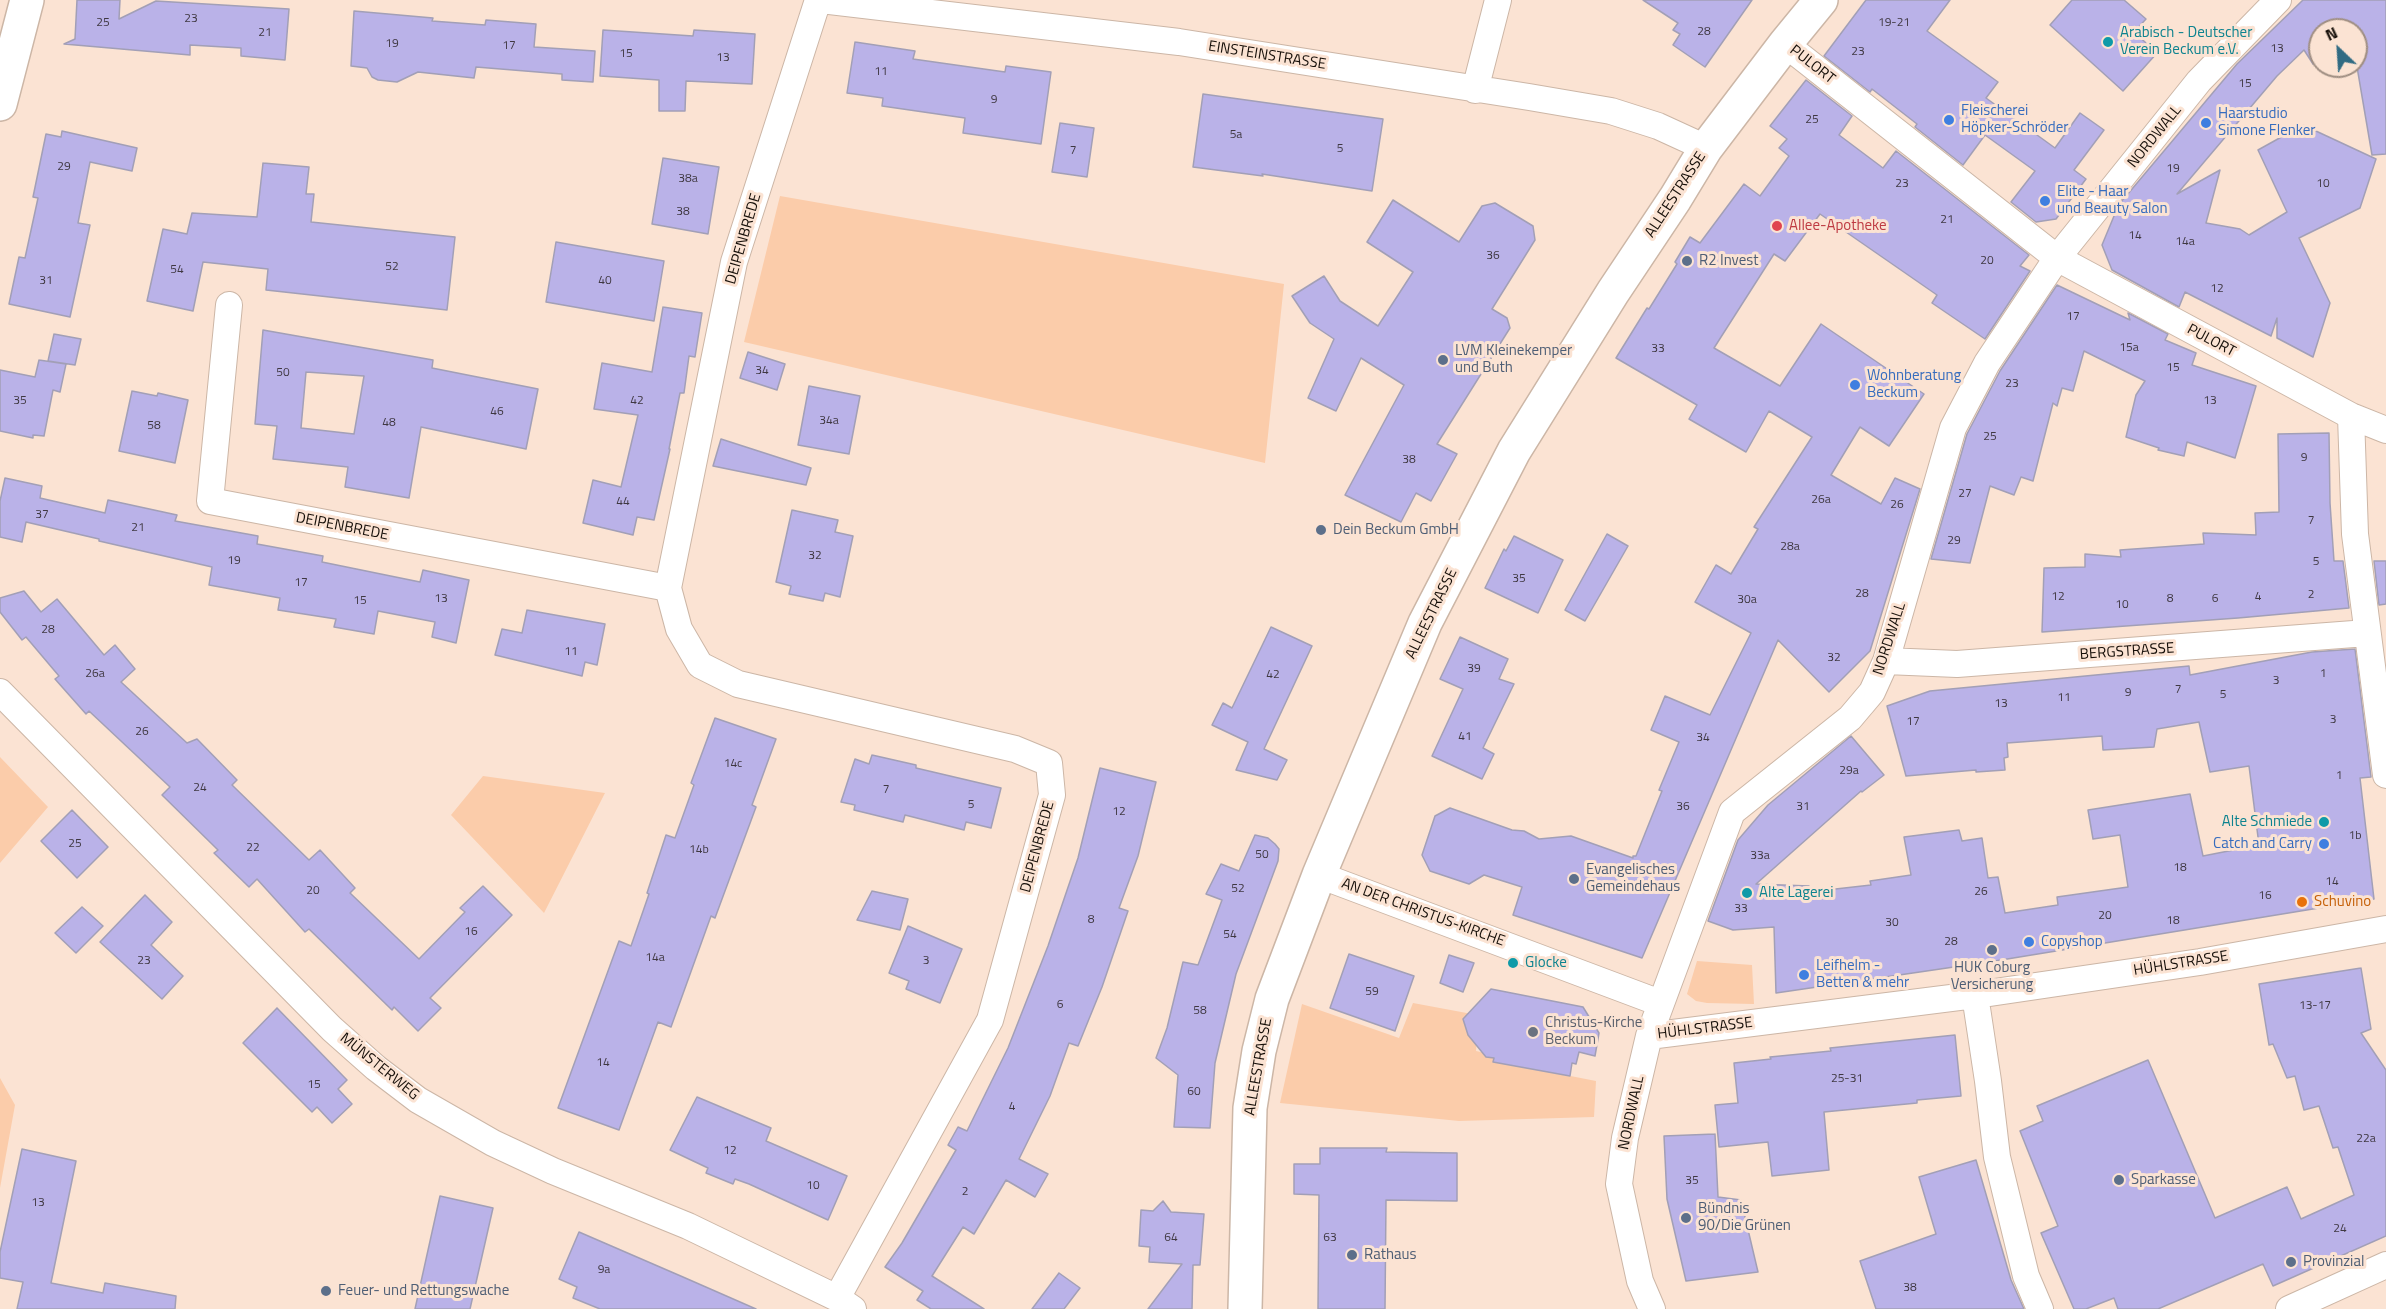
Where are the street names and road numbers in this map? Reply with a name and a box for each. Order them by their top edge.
street label: EINSTEINSTRASSE [1207,38,1327,74]
street label: PULORT [1786,42,1838,88]
street label: NORDWALL [2124,102,2186,172]
street label: ALLEESTRASSE [1642,149,1710,241]
street label: DEIPENBREDE [722,191,766,287]
street label: PULORT [2184,321,2238,361]
street label: DEIPENBREDE [294,509,390,545]
street label: ALLEESTRASSE [1402,566,1462,662]
street label: NORDWALL [1870,600,1910,678]
street label: BERGSTRASSE [2079,640,2175,664]
street label: DEIPENBREDE [1017,799,1059,895]
street label: AN DER CHRISTUS-KIRCHE [1339,875,1507,951]
street label: HÜHLSTRASSE [2132,948,2230,980]
street label: HÜHLSTRASSE [1656,1014,1754,1044]
street label: ALLEESTRASSE [1242,1017,1276,1117]
street label: MÜNSTERWEG [336,1030,422,1104]
street label: NORDWALL [1615,1074,1649,1152]

